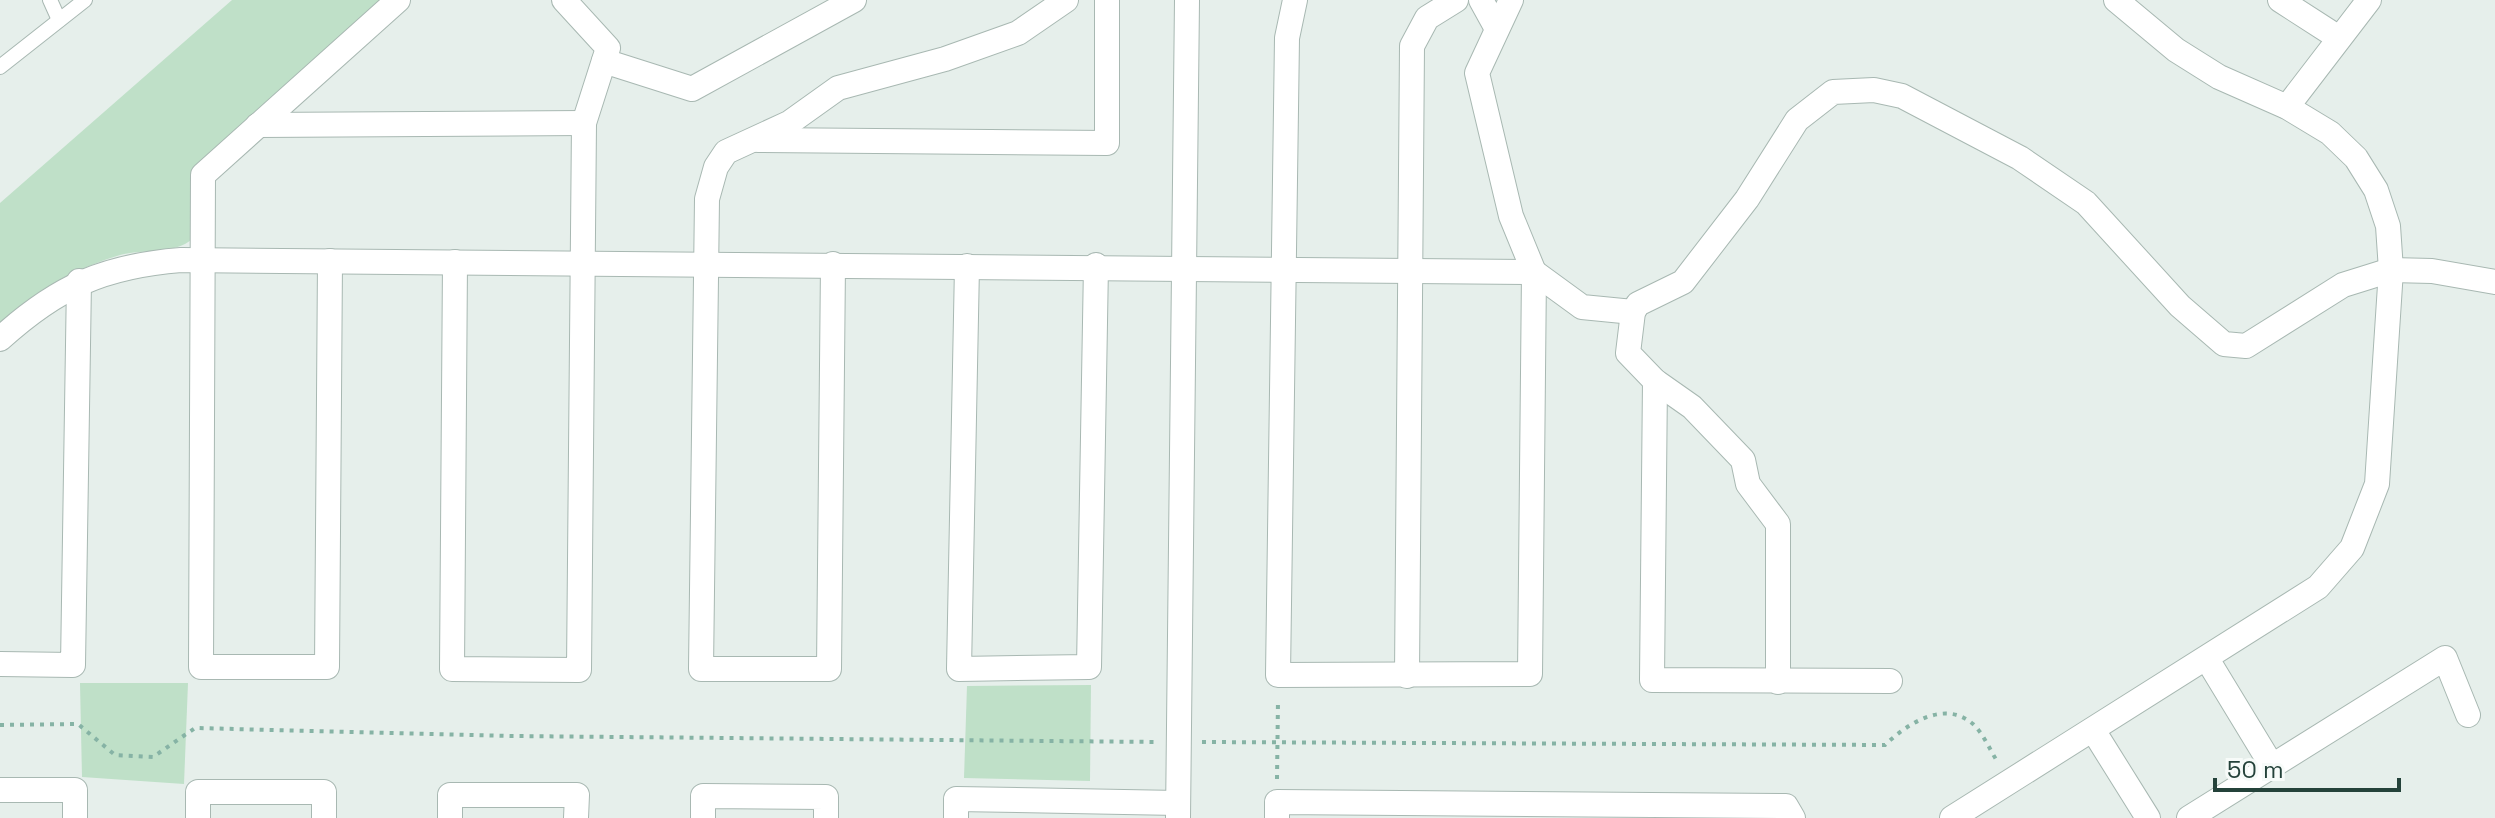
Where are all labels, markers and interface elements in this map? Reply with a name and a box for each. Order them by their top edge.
scale bar [2215,742,2399,792]
text: 50 m [2227,754,2284,785]

